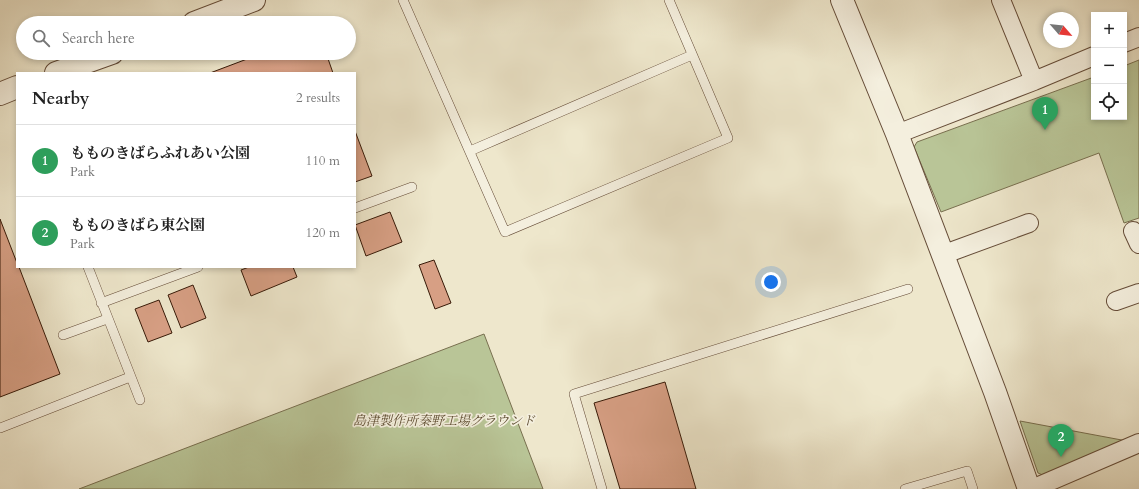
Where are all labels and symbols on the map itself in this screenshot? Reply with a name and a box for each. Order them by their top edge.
north arrow [1043,12,1079,48]
pin: 1 [1032,97,1058,130]
your location [761,272,781,292]
park label: 島津製作所秦野工場グラウンド [353,412,536,430]
pin: 2 [1048,424,1074,457]

